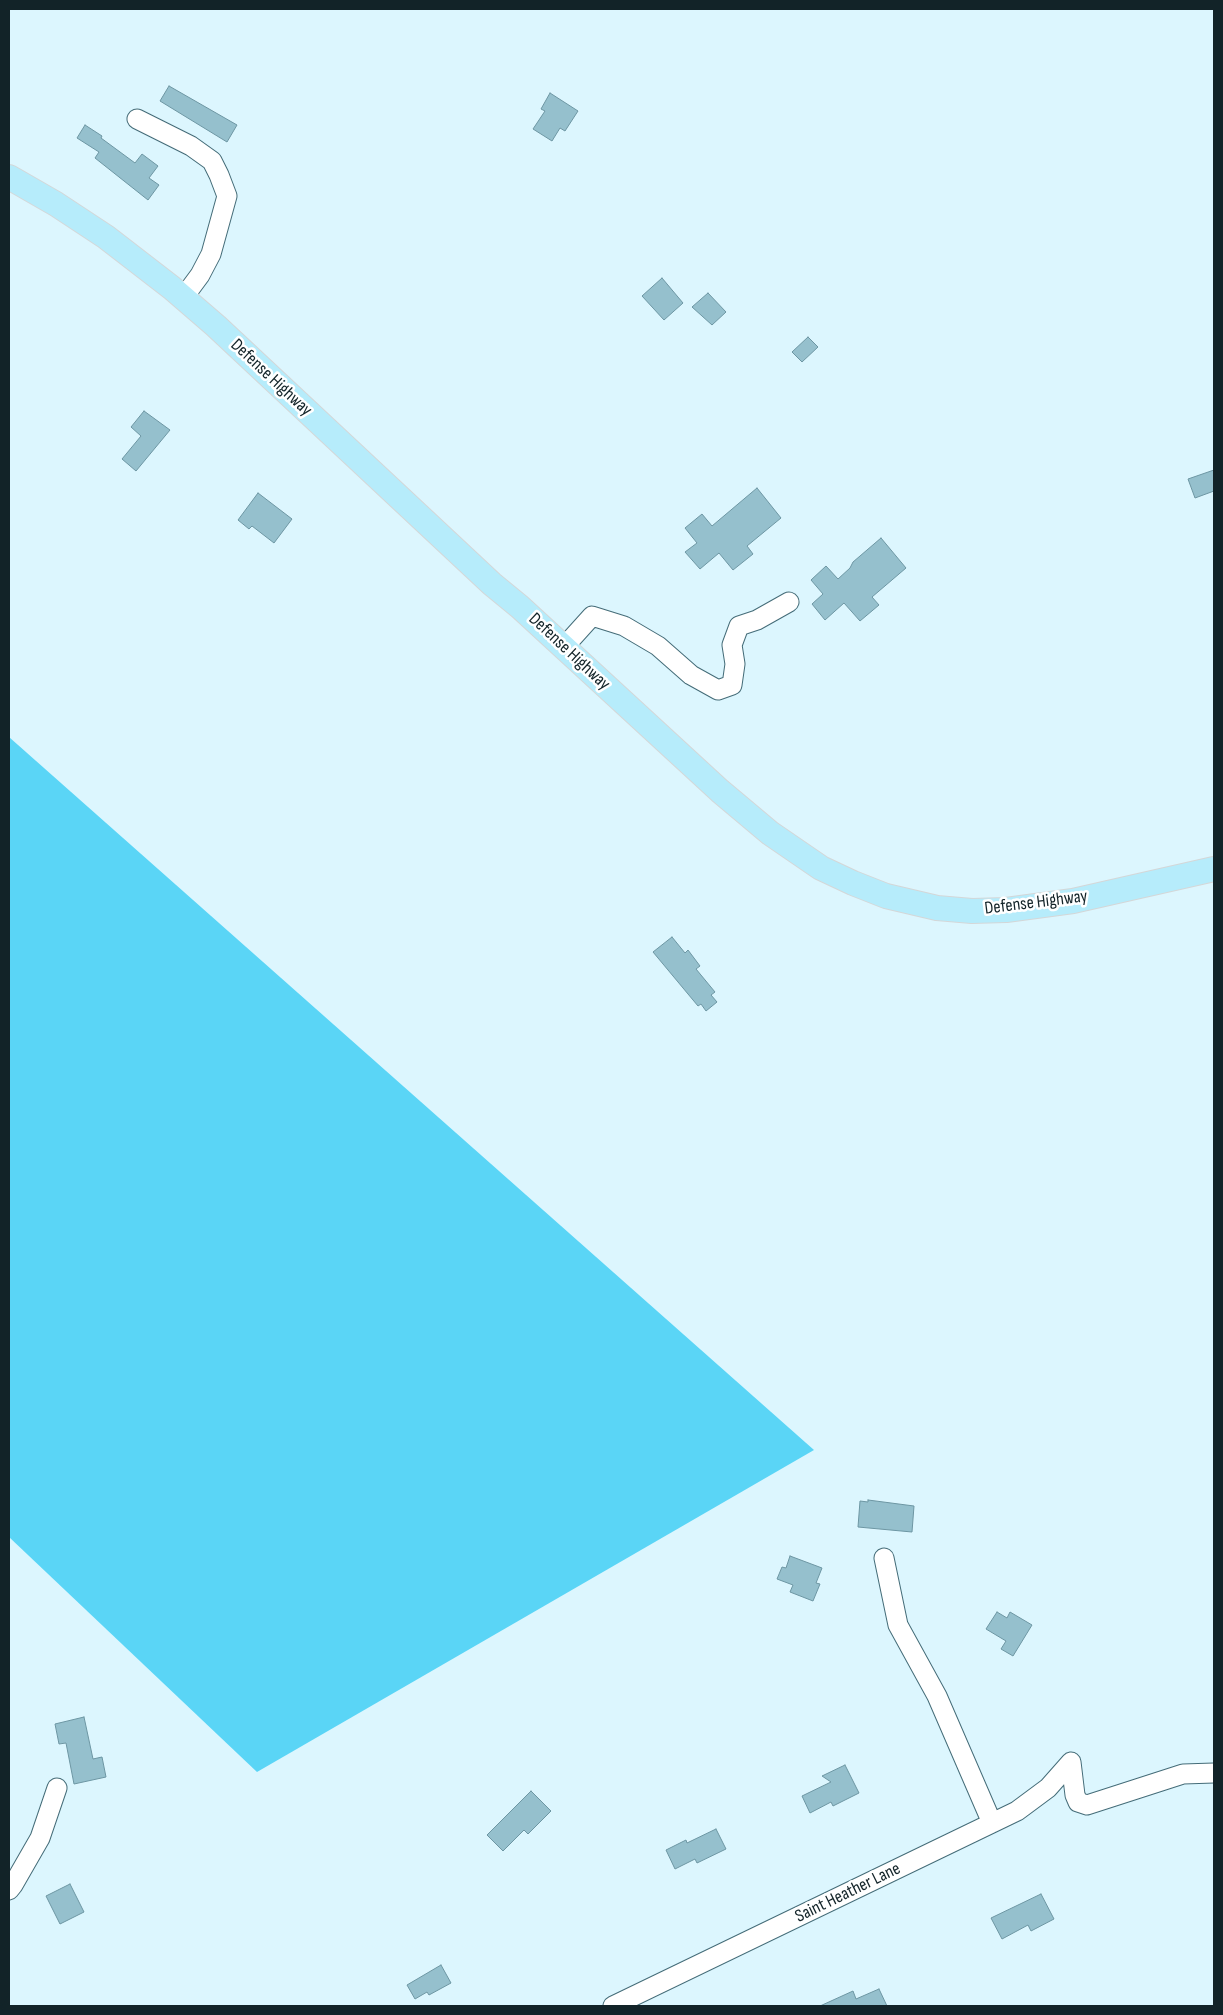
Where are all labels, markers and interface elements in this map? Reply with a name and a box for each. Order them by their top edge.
street label: Defense Highway [226,335,316,421]
street label: Defense Highway [524,609,614,695]
street label: Defense Highway [983,886,1089,920]
street label: Saint Heather Lane [792,1858,904,1928]

